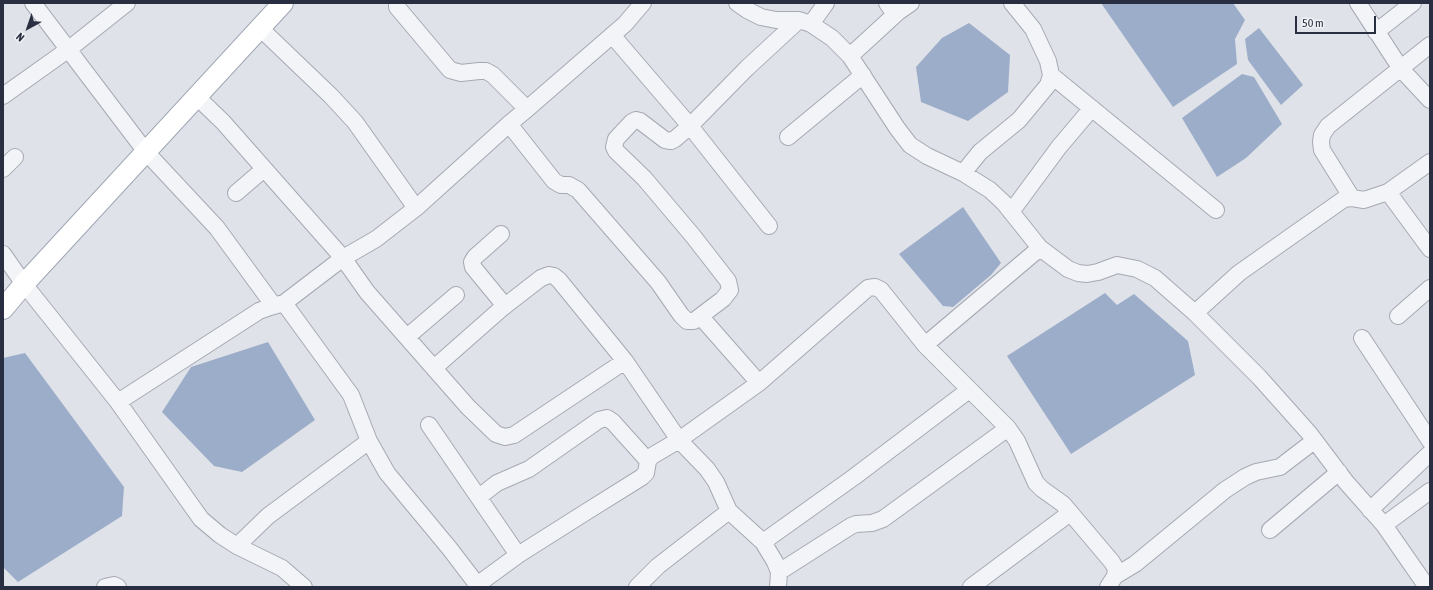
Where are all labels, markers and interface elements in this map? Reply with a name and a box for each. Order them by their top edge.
north arrow [8,8,48,48]
scale bar [1297,8,1378,34]
text: 50 m [1302,16,1324,30]
text: N [14,31,27,44]

